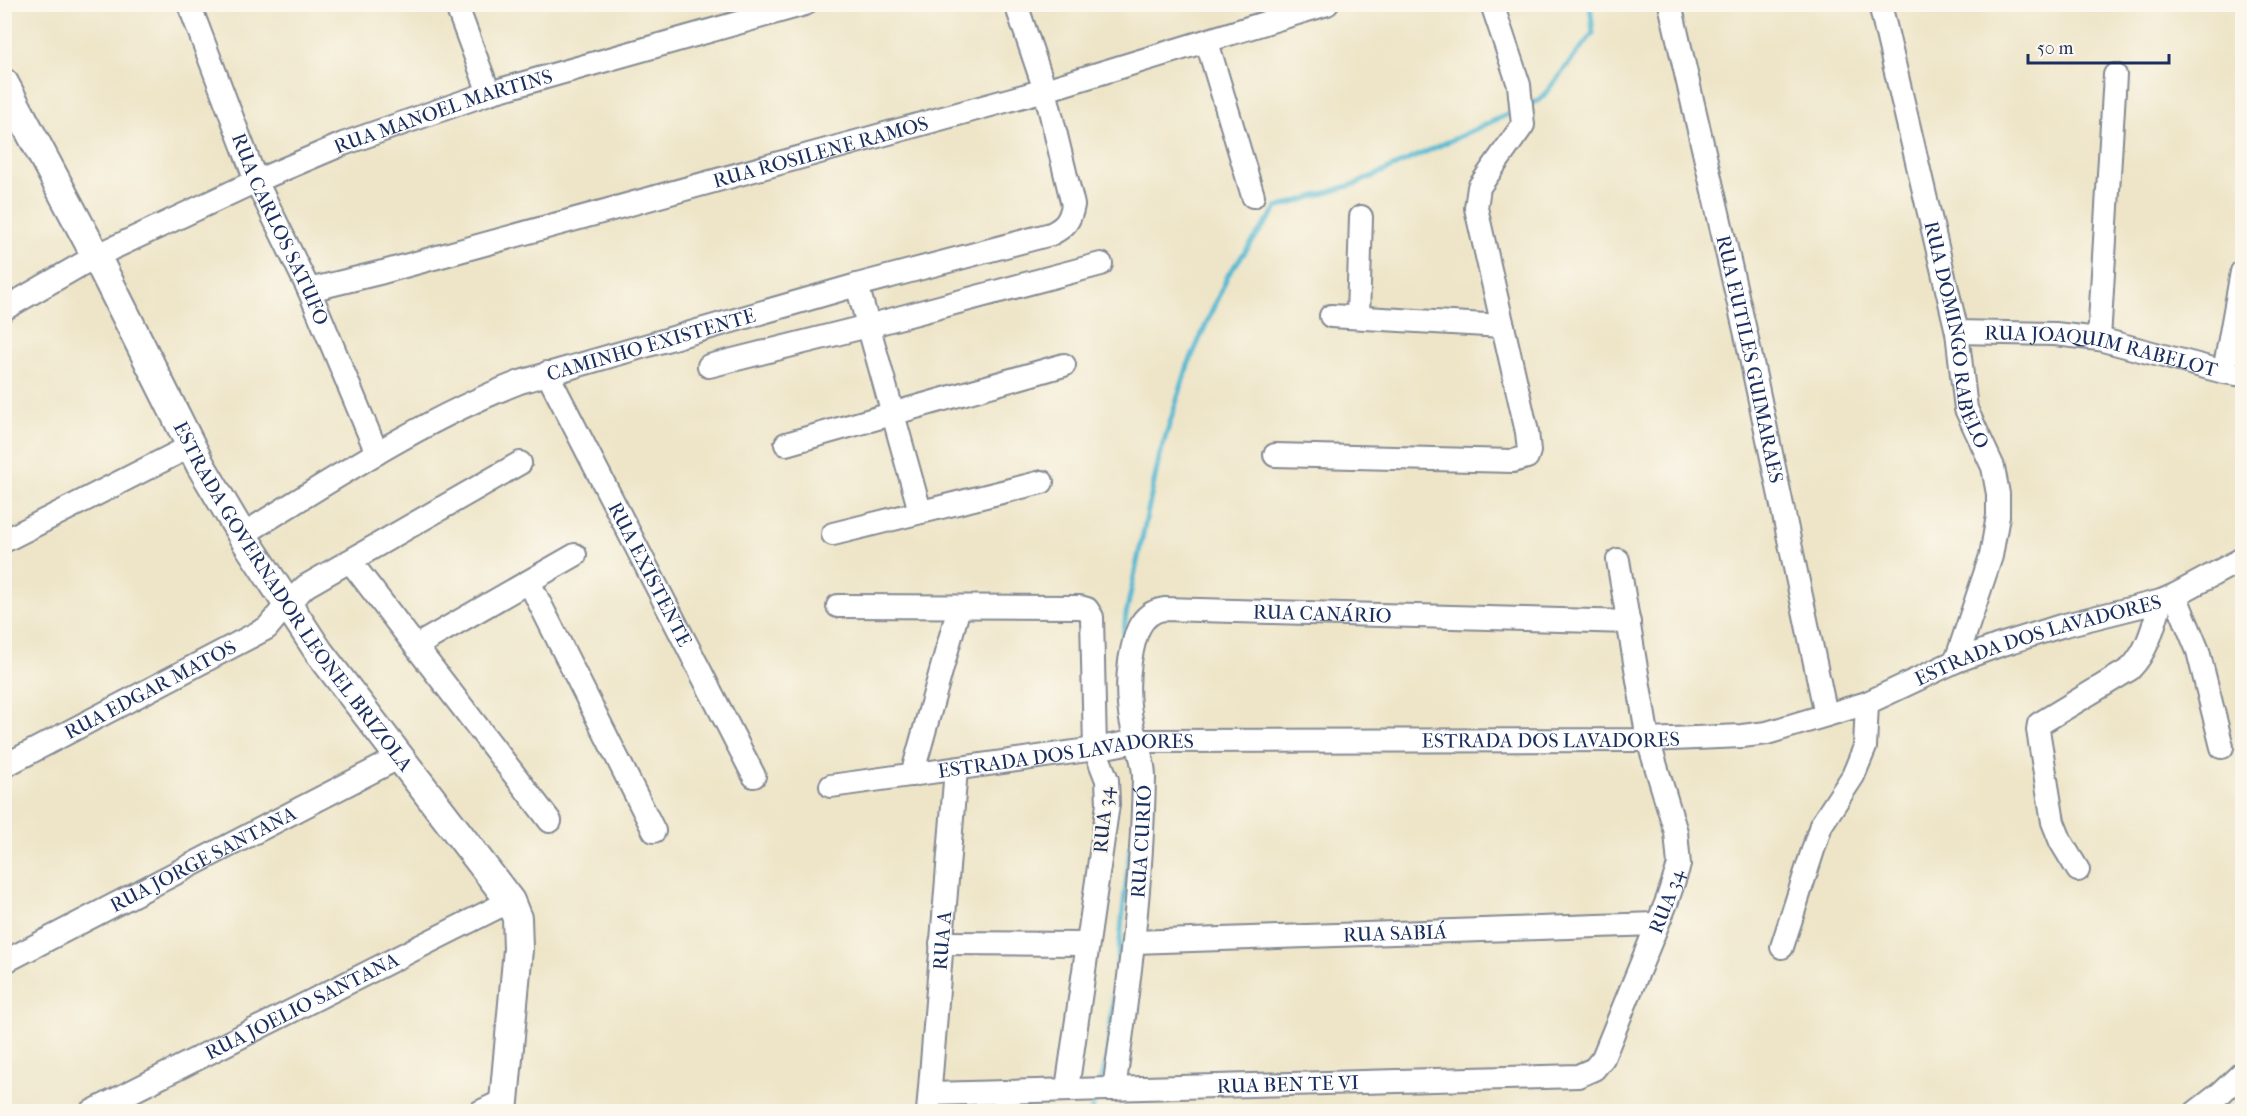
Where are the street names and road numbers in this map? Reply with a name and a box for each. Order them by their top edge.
street label: RUA MANOEL MARTINS [331,65,555,158]
street label: RUA ROSILENE RAMOS [711,112,931,193]
street label: RUA CARLOS SATUFO [227,130,333,329]
street label: RUA DOMINGO RABELO [1919,219,1994,452]
street label: RUA EUTILES GUIMARAES [1711,233,1788,485]
street label: CAMINHO EXISTENTE [544,304,758,386]
street label: RUA JOAQUIM RABELOT [1984,322,2220,382]
street label: ESTRADA GOVERNADOR LEONEL BRIZOLA [169,418,418,777]
street label: RUA EXISTENTE [603,498,696,650]
street label: ESTRADA DOS LAVADORES [1911,590,2164,691]
street label: RUA CANÁRIO [1253,600,1392,627]
street label: RUA EDGAR MATOS [61,635,240,744]
street label: ESTRADA DOS LAVADORES [1421,728,1680,752]
street label: ESTRADA DOS LAVADORES [936,729,1194,783]
street label: RUA CURIÓ [1126,784,1156,899]
street label: RUA 34 [1089,785,1118,854]
street label: RUA JORGE SANTANA [106,801,301,917]
street label: RUA 34 [1644,865,1689,937]
street label: RUA A [929,909,956,971]
street label: RUA SABIÁ [1343,919,1448,947]
street label: RUA JOELIO SANTANA [201,948,404,1065]
street label: RUA BEN TE VI [1217,1071,1359,1098]

